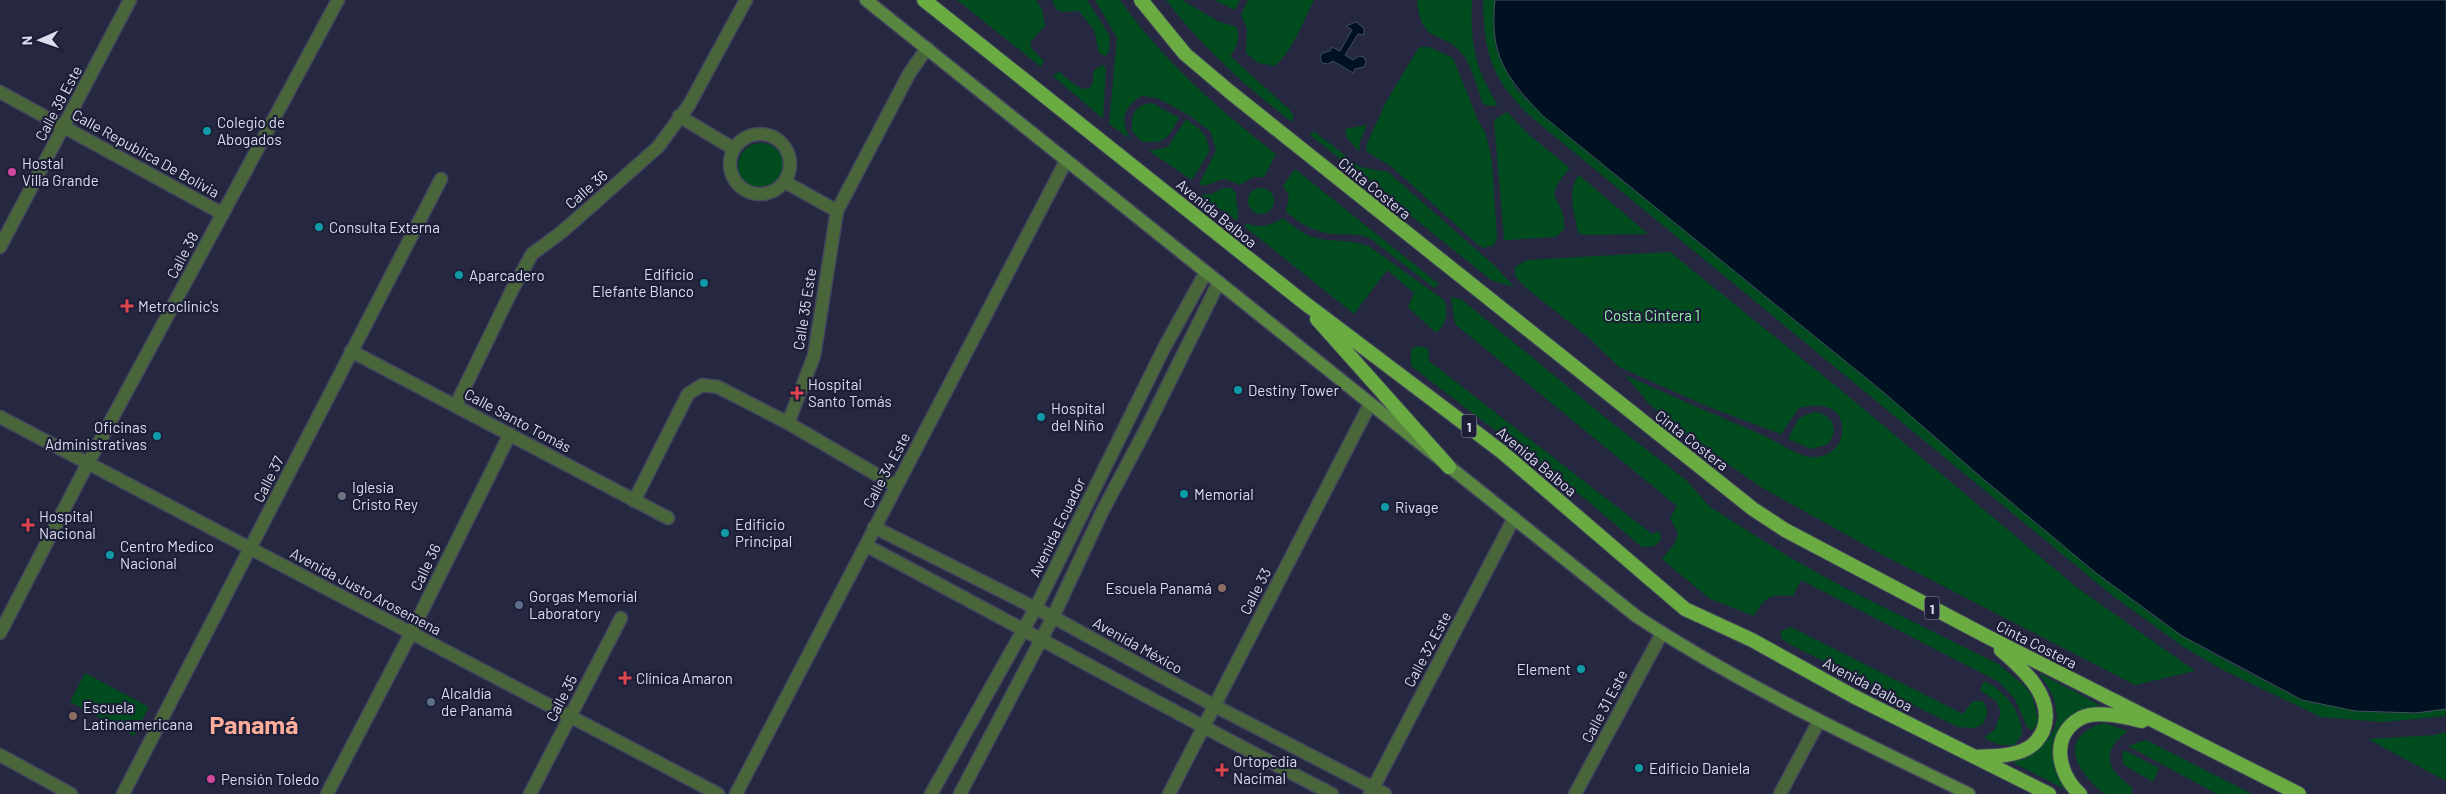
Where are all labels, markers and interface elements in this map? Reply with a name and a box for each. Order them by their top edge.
north arrow [15,15,65,65]
text: N [18,36,35,45]
street label: Calle 39 Este [31,62,85,144]
street label: Calle Republica De Bolivia [69,105,223,201]
place label: Colegio de Abogados [217,113,285,148]
marker: Colegio de Abogados [201,125,213,137]
street label: Cinta Costera [1335,153,1415,223]
place label: Hostal Villa Grande [22,154,99,189]
marker: Hostal Villa Grande [6,166,18,178]
street label: Calle 36 [561,166,611,212]
street label: Avenida Balboa [1173,175,1261,251]
place label: Consulta Externa [329,218,440,236]
marker: Consulta Externa [313,221,325,233]
street label: Calle 38 [162,229,202,281]
place label: Edificio Elefante Blanco [592,265,694,300]
place label: Aparcadero [469,266,545,284]
street label: Calle 35 Este [789,267,819,351]
marker: Aparcadero [453,269,465,281]
marker: Edificio Elefante Blanco [698,277,710,289]
place label: Metroclinic's [138,297,219,315]
marker: Metroclinic's [120,299,134,313]
park label: Costa Cintera 1 [1604,306,1700,324]
place label: Hospital Santo Tomás [808,375,892,410]
place label: Destiny Tower [1248,381,1339,399]
street label: Calle Santo Tomás [462,384,574,456]
marker: Destiny Tower [1232,384,1244,396]
marker: Hospital Santo Tomás [790,386,804,400]
place label: Hospital del Niño [1051,399,1105,434]
street label: Cinta Costera [1652,406,1732,474]
marker: Hospital del Niño [1035,411,1047,423]
road number: 1 [1462,414,1476,438]
place label: Oficinas Administrativas [45,418,147,453]
street label: Avenida Balboa [1493,422,1581,500]
street label: Calle 34 Este [859,429,913,511]
marker: Oficinas Administrativas [151,430,163,442]
street label: Calle 37 [249,453,287,505]
street label: Avenida Ecuador [1025,474,1089,580]
place label: Iglesia Cristo Rey [352,478,418,513]
place label: Memorial [1194,485,1254,503]
marker: Memorial [1178,488,1190,500]
marker: Iglesia Cristo Rey [336,490,348,502]
place label: Rivage [1395,498,1439,516]
marker: Rivage [1379,501,1391,513]
place label: Hospital Nacional [39,507,96,542]
place label: Edificio Principal [735,515,792,550]
marker: Hospital Nacional [21,518,35,532]
marker: Edificio Principal [719,527,731,539]
place label: Centro Medico Nacional [120,537,214,572]
street label: Calle 36 [406,541,444,593]
street label: Avenida Justo Arosemena [287,543,445,639]
marker: Centro Medico Nacional [104,549,116,561]
street label: Calle 33 [1236,565,1274,617]
place label: Escuela Panamá [1105,579,1212,597]
marker: Escuela Panamá [1216,582,1228,594]
place label: Gorgas Memorial Laboratory [529,587,637,622]
road number: 1 [1924,596,1940,620]
marker: Gorgas Memorial Laboratory [513,599,525,611]
street label: Calle 32 Este [1400,608,1454,690]
street label: Avenida México [1090,613,1186,677]
street label: Cinta Costera [1994,616,2080,672]
street label: Avenida Balboa [1820,653,1916,715]
place label: Element [1517,660,1571,678]
marker: Element [1575,663,1587,675]
street label: Calle 31 Este [1577,666,1631,746]
place label: Clínica Amaron [636,669,733,687]
marker: Clínica Amaron [618,671,632,685]
street label: Calle 35 [542,672,580,724]
place label: Alcaldía de Panamá [441,684,513,719]
marker: Alcaldía de Panamá [425,696,437,708]
place label: Escuela Latinoamericana [83,698,193,733]
district label: Panamá [210,709,298,739]
marker: Escuela Latinoamericana [67,710,79,722]
place label: Ortopedia Nacimal [1233,752,1297,787]
place label: Edificio Daniela [1649,759,1750,777]
marker: Edificio Daniela [1633,762,1645,774]
marker: Ortopedia Nacimal [1215,763,1229,777]
place label: Pensión Toledo [221,770,319,788]
marker: Pensión Toledo [205,773,217,785]

